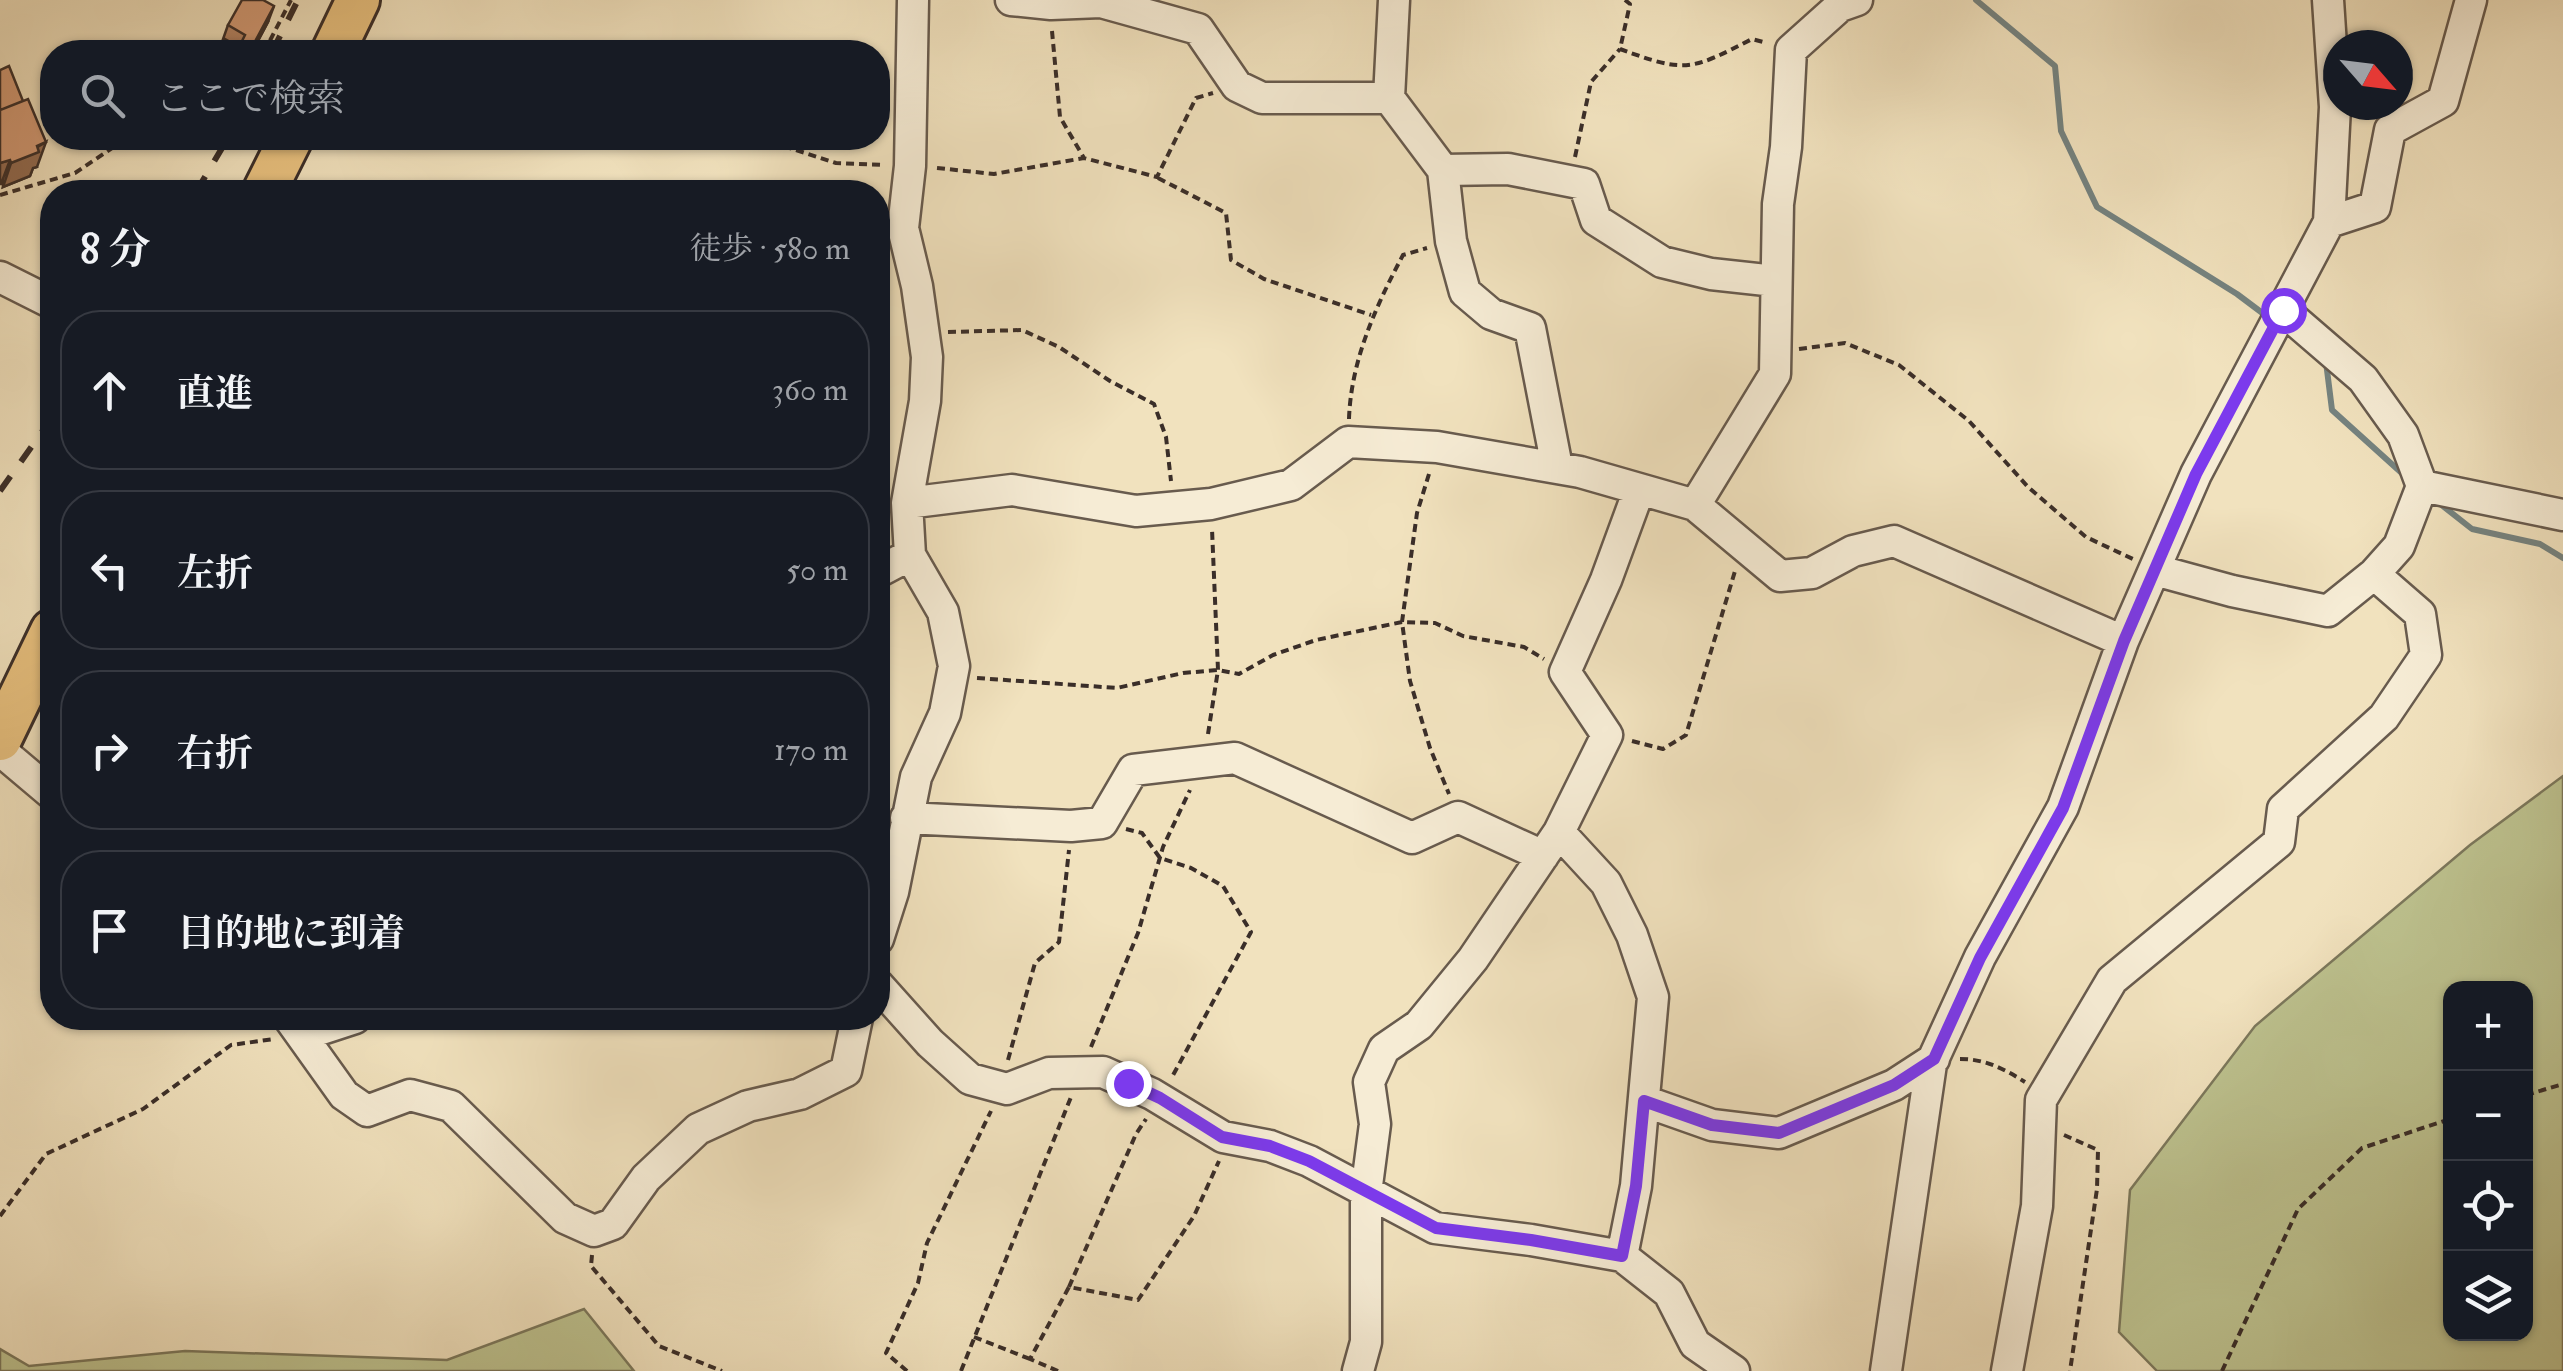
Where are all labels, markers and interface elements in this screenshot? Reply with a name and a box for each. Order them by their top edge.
north arrow [2323,30,2413,120]
search box [40,40,890,150]
icon: search [75,68,130,123]
text: ここで検索 [155,75,345,123]
text: 8 分 [80,224,151,276]
text: 徒歩 · 580 m [689,229,850,269]
route start [2261,288,2307,334]
icon: ahead [82,363,137,418]
text: 直進 [177,370,253,418]
text: 360 m [772,370,848,410]
icon: left [82,543,137,598]
text: 左折 [177,550,253,598]
text: 50 m [786,550,848,590]
icon: right [82,723,137,778]
text: 右折 [177,730,253,778]
text: 170 m [774,730,848,770]
icon: arrive [82,903,137,958]
text: 目的地に到着 [177,910,405,958]
map controls [2443,981,2533,1341]
button: + [2443,981,2533,1071]
route end [1106,1061,1152,1107]
button: − [2443,1071,2533,1161]
button: locate [2443,1161,2533,1251]
button: layers [2443,1251,2533,1341]

